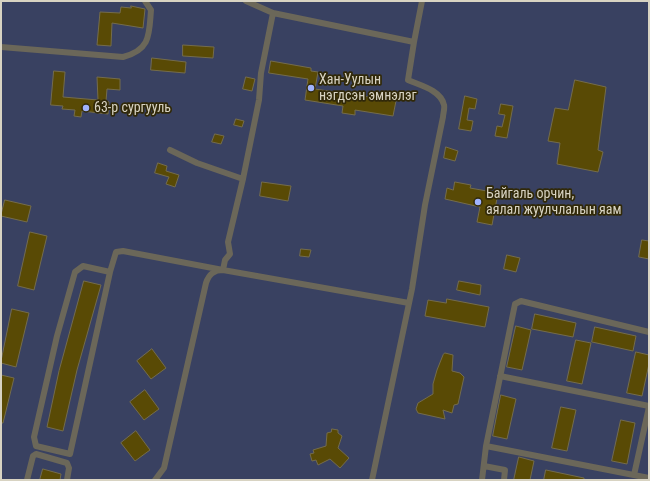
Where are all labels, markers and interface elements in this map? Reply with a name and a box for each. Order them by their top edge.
place label: Хан-Уулын нэгдсэн эмнэлэг [319,72,417,104]
marker: Хан-Уулын нэгдсэн эмнэлэг [306,83,316,93]
place label: 63-р сургууль [94,100,171,116]
marker: 63-р сургууль [81,103,91,113]
place label: Байгаль орчин, аялал жуулчлалын яам [486,186,622,218]
marker: Байгаль орчин, аялал жуулчлалын яам [473,197,483,207]

